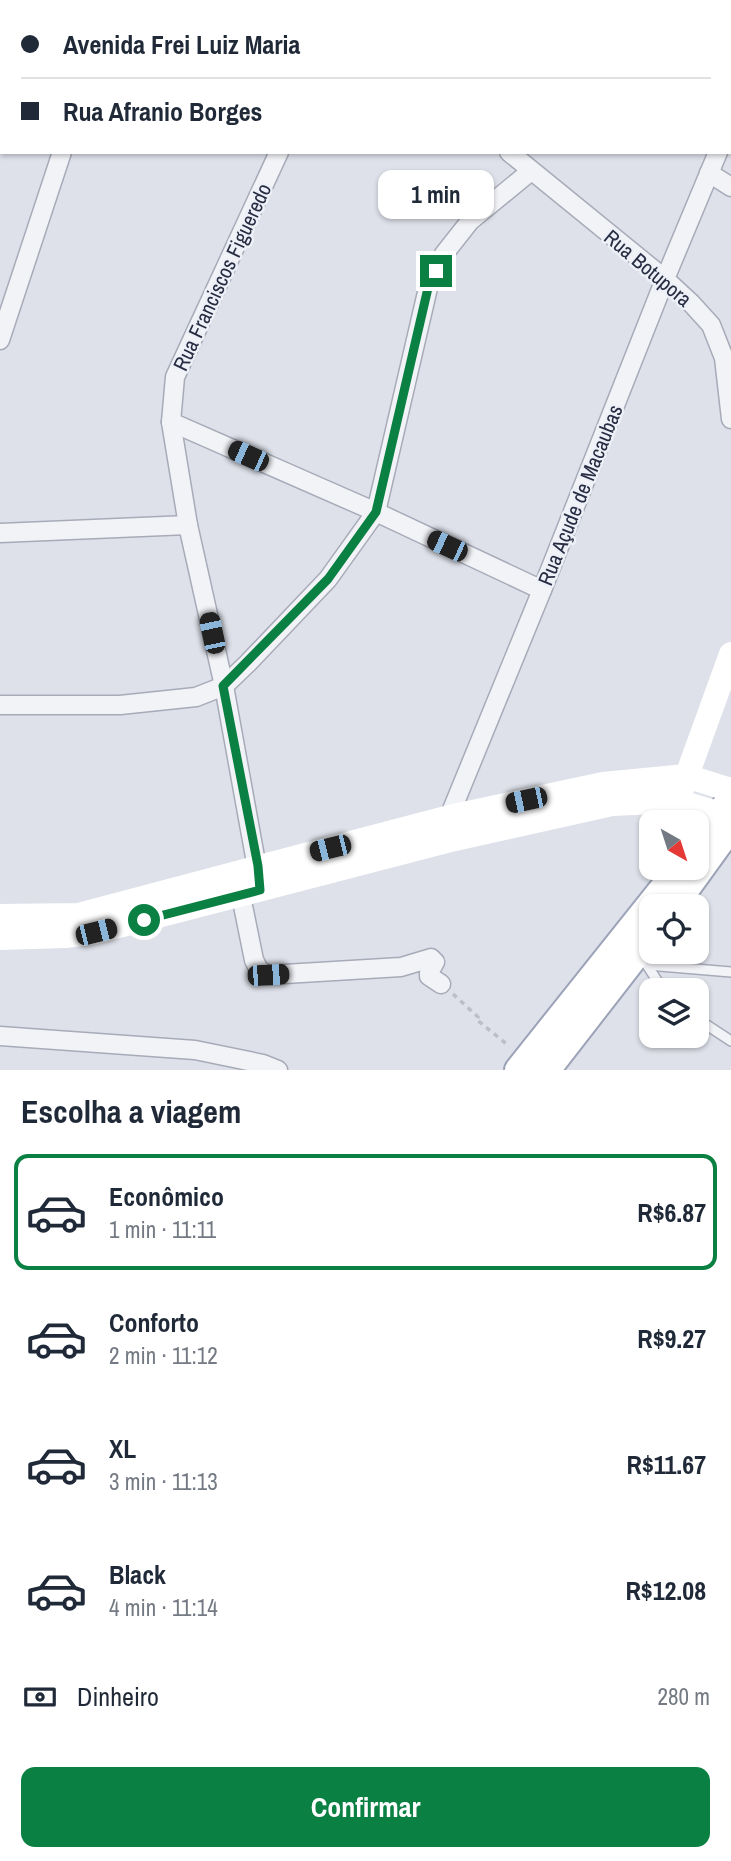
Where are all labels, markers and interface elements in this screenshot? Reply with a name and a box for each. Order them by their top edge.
text: Avenida Frei Luiz Maria [63,27,300,62]
text: Rua Afranio Borges [63,94,262,129]
callout: 1 min [378,170,494,218]
street label: Rua Franciscos Figueredo [166,178,278,376]
text: 1 min [411,179,461,210]
street label: Rua Botupora [598,223,698,314]
route end [420,255,452,287]
street label: Rua Açude de Macaubas [531,400,629,590]
car [225,438,272,474]
car [424,528,471,564]
car [198,610,227,656]
car [504,785,549,815]
north arrow [639,810,709,880]
map controls [639,810,709,1048]
car [308,833,353,863]
button: locate [639,894,709,964]
route start [128,904,160,936]
car [74,917,119,947]
car [247,963,290,987]
button: layers [639,978,709,1048]
text: Escolha a viagem [21,1090,241,1133]
text: Econômico [109,1179,224,1214]
icon: car [25,1181,88,1244]
text: R$6.87 [637,1195,706,1230]
text: 1 min · 11:11 [109,1214,216,1245]
text: Conforto [109,1305,199,1340]
icon: car [25,1307,88,1370]
text: R$9.27 [637,1321,706,1356]
text: 2 min · 11:12 [109,1340,218,1371]
text: XL [109,1431,136,1466]
icon: car [25,1433,88,1496]
text: R$11.67 [627,1447,706,1482]
text: 3 min · 11:13 [109,1466,218,1497]
text: Black [109,1557,166,1592]
icon: car [25,1559,88,1622]
text: R$12.08 [625,1573,706,1608]
text: 4 min · 11:14 [109,1592,218,1623]
icon: cash [21,1678,59,1716]
text: Dinheiro [77,1679,159,1714]
text: 280 m [658,1681,710,1712]
button: Confirmar [21,1767,710,1847]

